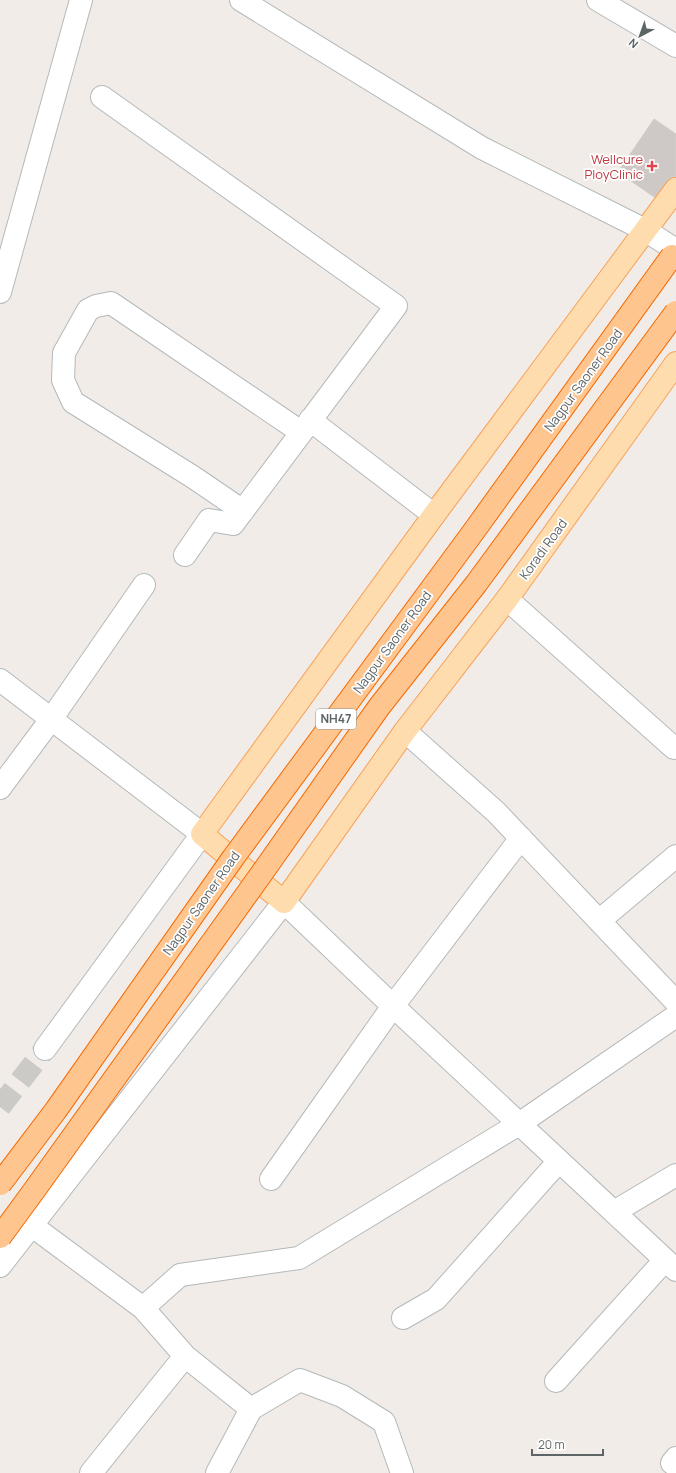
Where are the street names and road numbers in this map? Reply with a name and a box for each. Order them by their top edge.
street label: Nagpur Saoner Road [540,325,626,435]
street label: Koradi Road [515,515,571,583]
street label: Nagpur Saoner Road [349,587,435,697]
road number: NH47 [316,709,356,729]
street label: Nagpur Saoner Road [158,848,244,958]

